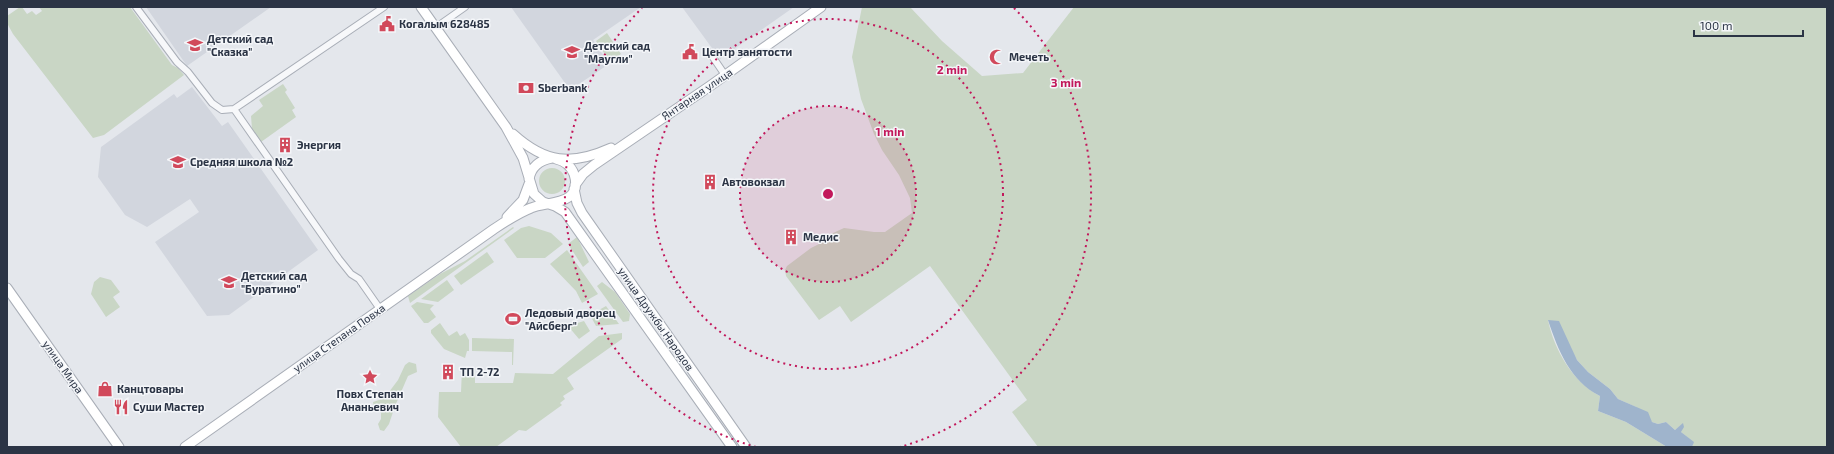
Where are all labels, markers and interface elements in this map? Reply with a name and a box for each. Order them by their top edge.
scale bar [1694,12,1803,38]
public building icon: Когалым 628485 [378,15,396,33]
place label: Когалым 628485 [399,17,490,30]
text: 100 m [1700,18,1732,32]
place label: Детский сад "Сказка" [207,32,273,58]
school or university icon: Детский сад "Сказка" [186,36,204,54]
place label: Детский сад "Маугли" [584,39,650,65]
school or university icon: Детский сад "Маугли" [563,43,581,61]
public building icon: Центр занятости [681,43,699,61]
place label: Центр занятости [702,45,793,58]
mosque icon: Мечеть [988,48,1006,66]
place label: Мечеть [1009,50,1049,63]
text: 2 min [937,62,967,76]
street label: Янтарная улица [659,65,735,123]
text: 3 min [1051,75,1081,89]
bank icon: Sberbank [517,79,535,97]
place label: Sberbank [538,81,588,94]
text: 1 min [876,124,904,138]
building icon: Энергия [276,136,294,154]
place label: Энергия [297,138,341,151]
school or university icon: Средняя школа №2 [169,153,187,171]
place label: Средняя школа №2 [190,155,293,168]
building icon: Автовокзал [701,173,719,191]
place label: Автовокзал [722,175,785,188]
centre of rings [821,187,835,201]
building icon: Медис [782,228,800,246]
place label: Медис [803,230,839,243]
street label: улица Дружбы Народов [615,265,697,373]
place label: Детский сад "Буратино" [241,269,307,295]
school or university icon: Детский сад "Буратино" [220,273,238,291]
street label: улица Степана Повха [290,301,388,375]
place label: Ледовый дворец "Айсберг" [525,306,616,332]
sports icon: Ледовый дворец "Айсберг" [504,310,522,328]
street label: улица Мира [40,338,86,396]
building icon: ТП 2-72 [439,363,457,381]
place label: ТП 2-72 [460,365,499,378]
place icon: Повх Степан Ананьевич [361,368,379,386]
shop icon: Канцтовары [96,380,114,398]
place label: Канцтовары [117,382,184,395]
place label: Повх Степан Ананьевич [337,387,403,413]
restaurant icon: Суши Мастер [112,398,130,416]
place label: Суши Мастер [133,400,205,413]

